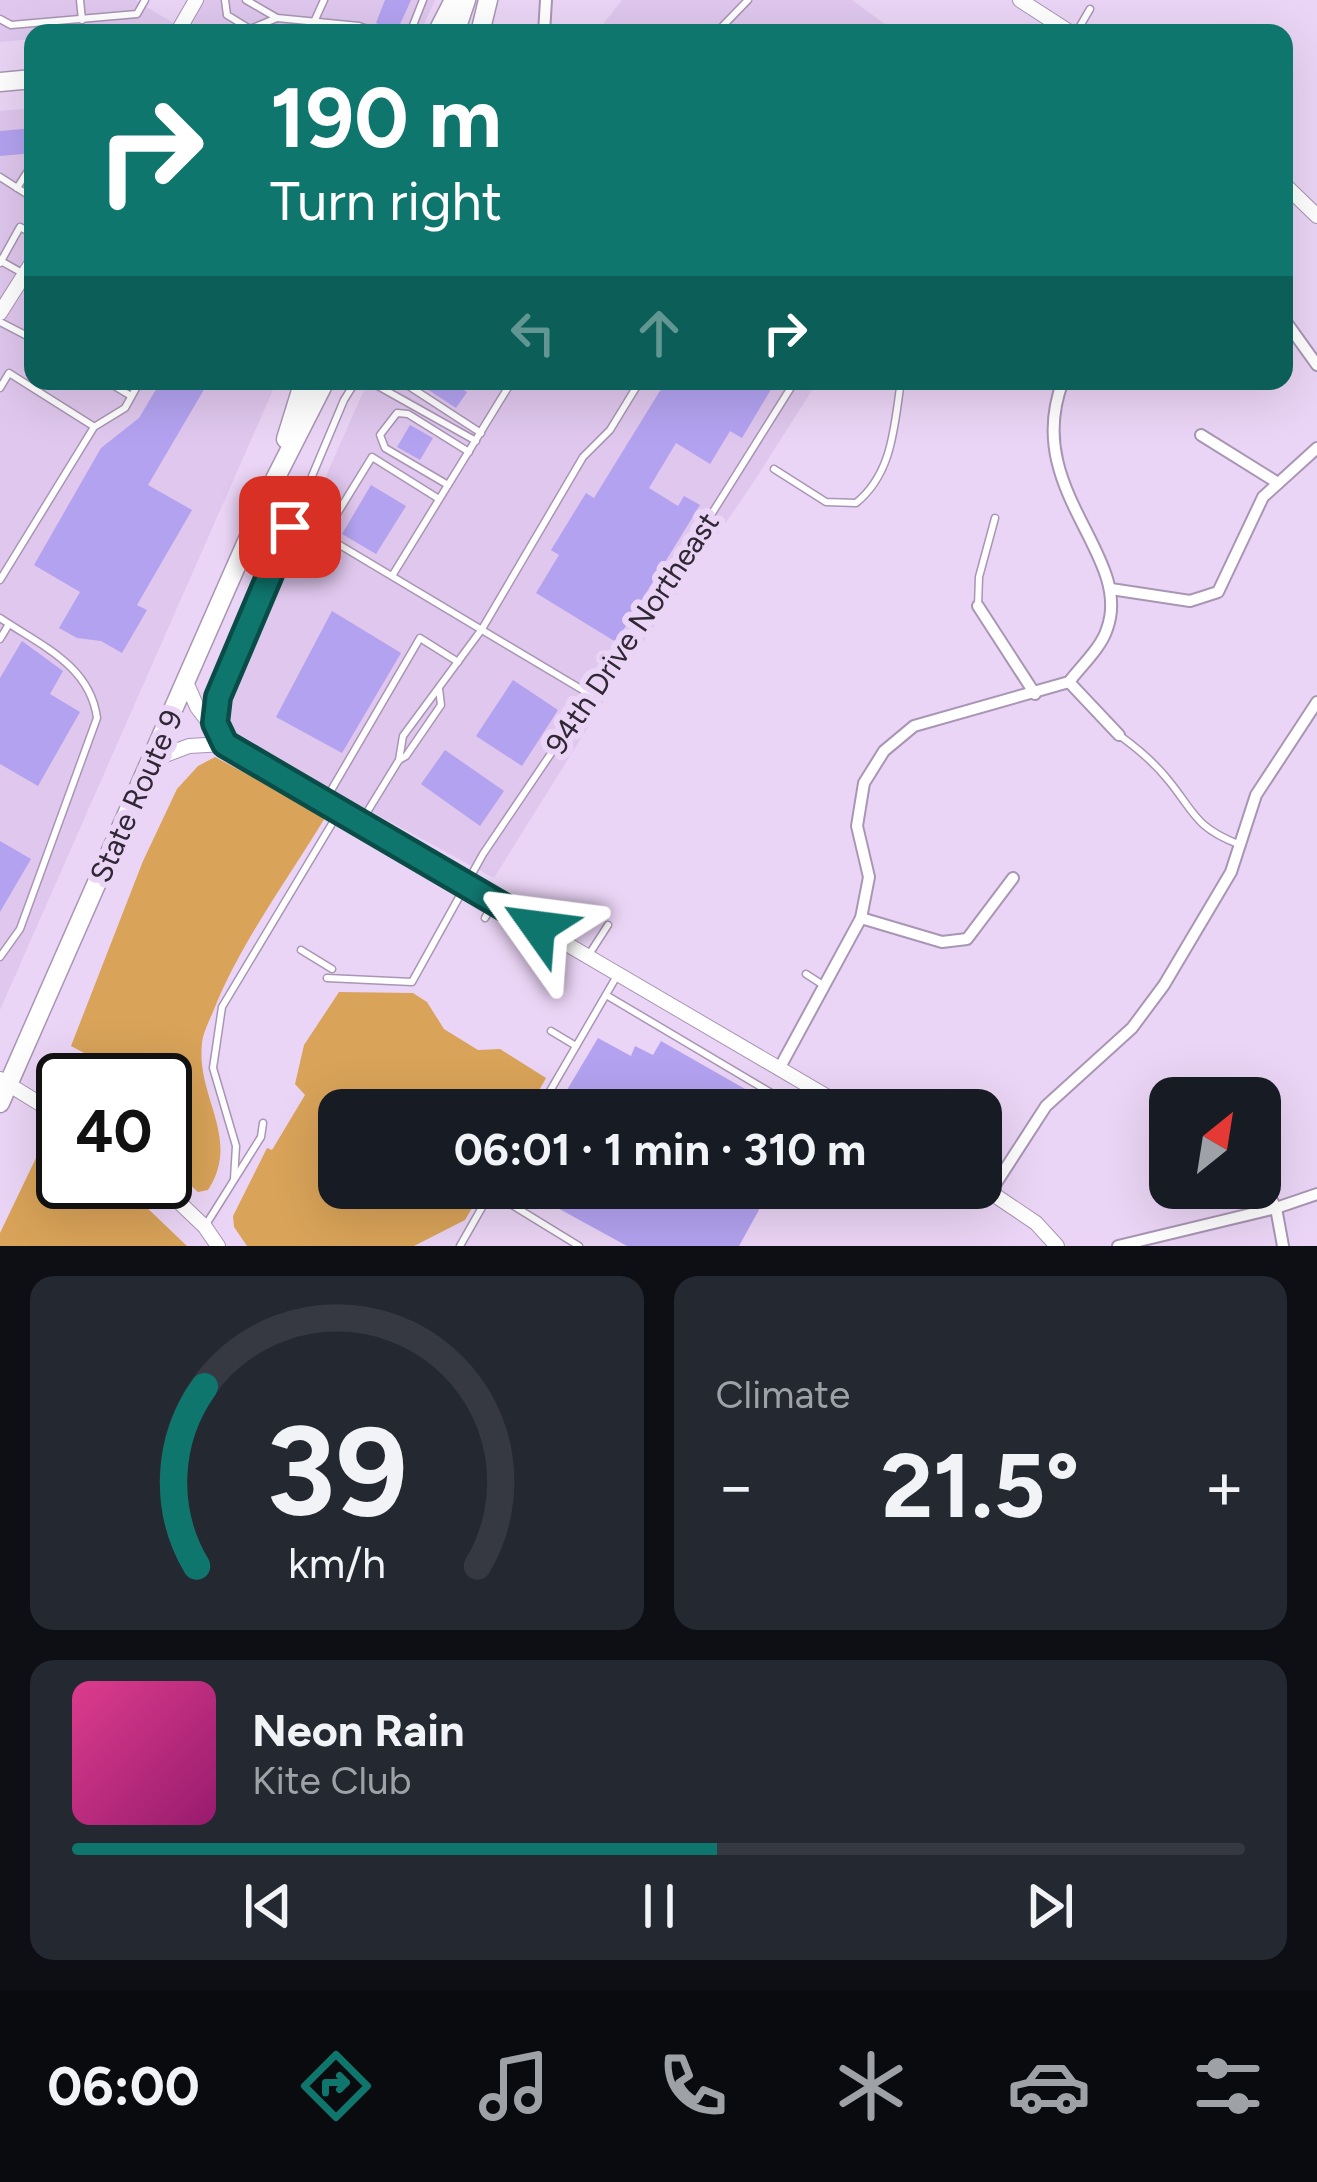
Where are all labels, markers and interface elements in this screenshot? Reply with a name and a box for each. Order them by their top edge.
text: 190 m [270,67,502,168]
icon: right [72,72,228,228]
text: Turn right [270,169,502,234]
icon: left [500,300,566,366]
icon: ahead [626,300,692,366]
icon: right [752,300,818,366]
pin [239,476,341,578]
icon: arrive [257,494,323,560]
street label: 94th Drive Northeast [537,505,727,761]
street label: State Route 9 [81,704,191,888]
position arrow [475,864,601,990]
speed limit sign: 40 [36,1053,192,1209]
north arrow [1149,1077,1281,1209]
map controls [1149,1077,1281,1209]
text: 06:01 · 1 min · 310 m [454,1122,866,1176]
text: Climate [716,1371,850,1418]
text: 39 [266,1396,408,1546]
text: 21.5° [881,1431,1080,1540]
text: − [716,1446,757,1526]
text: + [1204,1446,1245,1526]
text: km/h [288,1537,386,1589]
text: Neon Rain [252,1703,465,1757]
text: Kite Club [252,1757,412,1804]
icon: previous [235,1873,301,1939]
icon: pause [626,1873,692,1939]
icon: next [1017,1873,1083,1939]
icon: directions [294,2044,378,2128]
icon: music [472,2044,556,2128]
icon: phone [651,2044,735,2128]
icon: climate [829,2044,913,2128]
icon: car [1007,2044,1091,2128]
icon: filters [1186,2044,1270,2128]
text: 06:00 [47,2054,200,2119]

